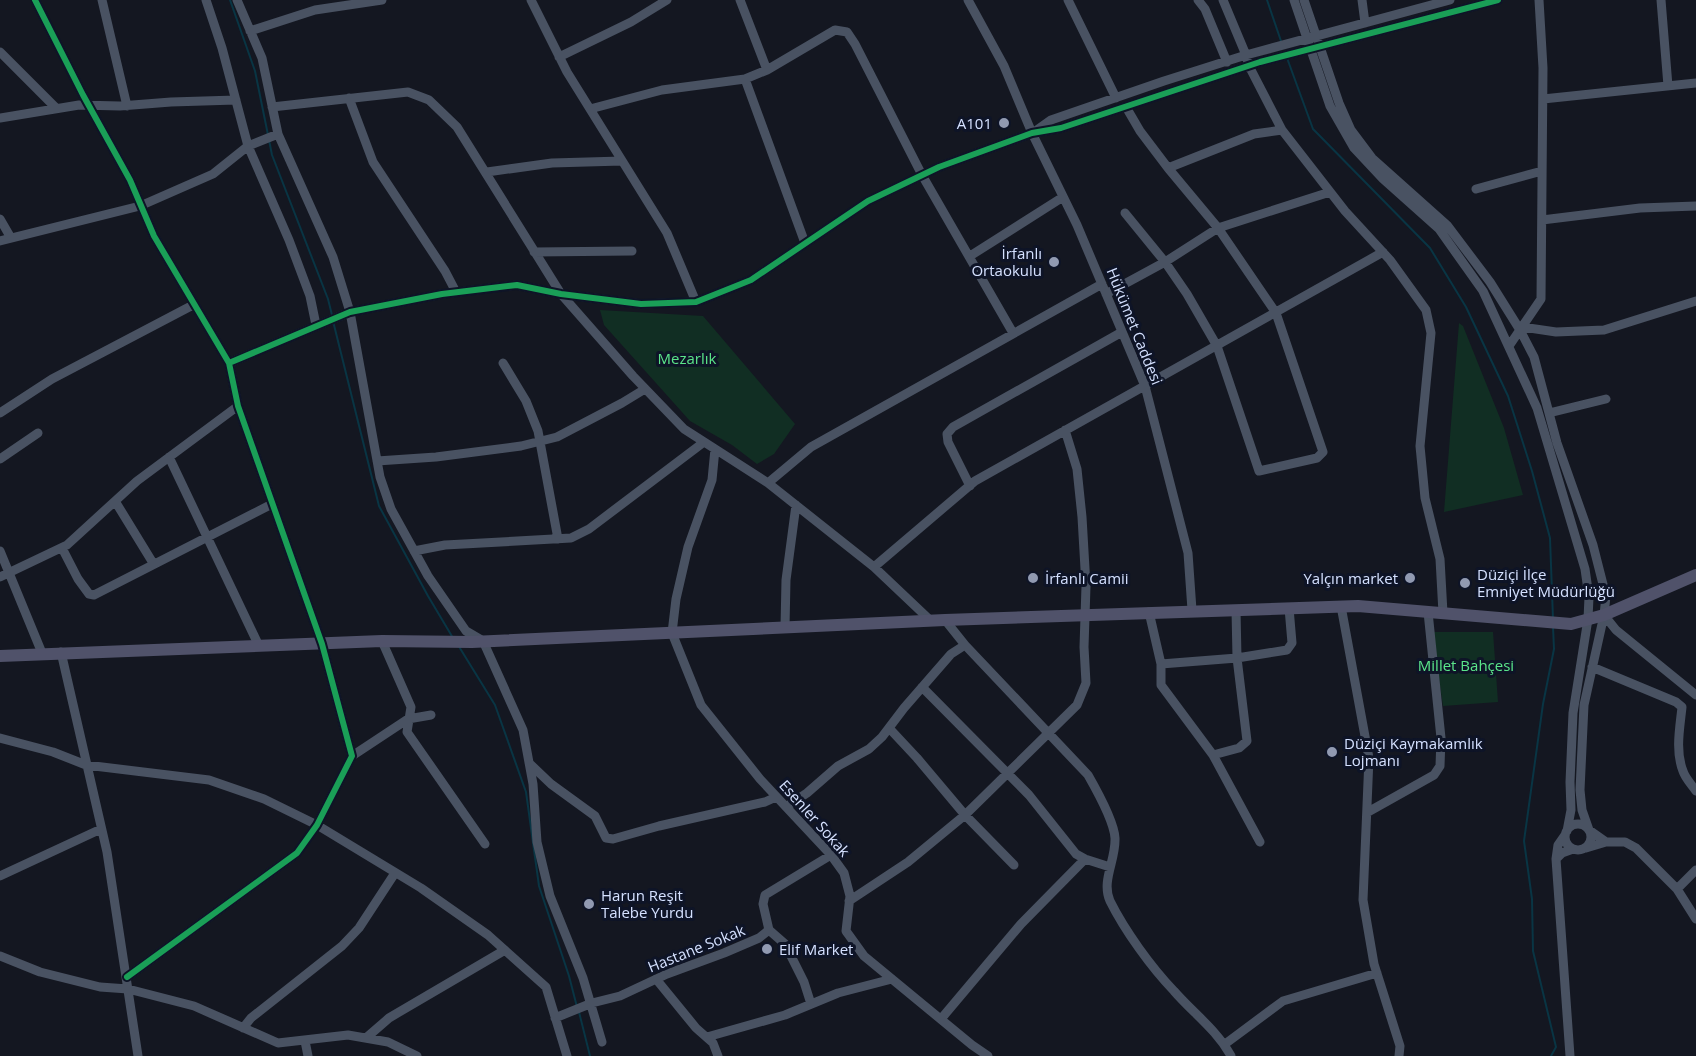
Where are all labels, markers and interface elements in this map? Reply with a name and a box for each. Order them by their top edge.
place label: A101 [957,113,992,133]
marker: A101 [997,116,1011,130]
place label: İrfanlı Ortaokulu [971,243,1042,280]
marker: İrfanlı Ortaokulu [1047,255,1061,269]
street label: Hükümet Caddesi [1102,265,1168,387]
park label: Mezarlık [658,348,717,368]
place label: Düziçi İlçe Emniyet Müdürlüğü [1477,564,1615,601]
place label: İrfanlı Camii [1045,568,1129,588]
place label: Yalçın market [1303,568,1398,588]
marker: İrfanlı Camii [1026,571,1040,585]
marker: Yalçın market [1403,571,1417,585]
marker: Düziçi İlçe Emniyet Müdürlüğü [1458,576,1472,590]
park label: Millet Bahçesi [1418,655,1514,675]
place label: Düziçi Kaymakamlık Lojmanı [1344,733,1483,770]
marker: Düziçi Kaymakamlık Lojmanı [1325,745,1339,759]
street label: Esenler Sokak [775,775,855,861]
place label: Harun Reşit Talebe Yurdu [601,885,693,922]
marker: Harun Reşit Talebe Yurdu [582,897,596,911]
street label: Hastane Sokak [644,919,748,977]
place label: Elif Market [779,939,853,959]
marker: Elif Market [760,942,774,956]

